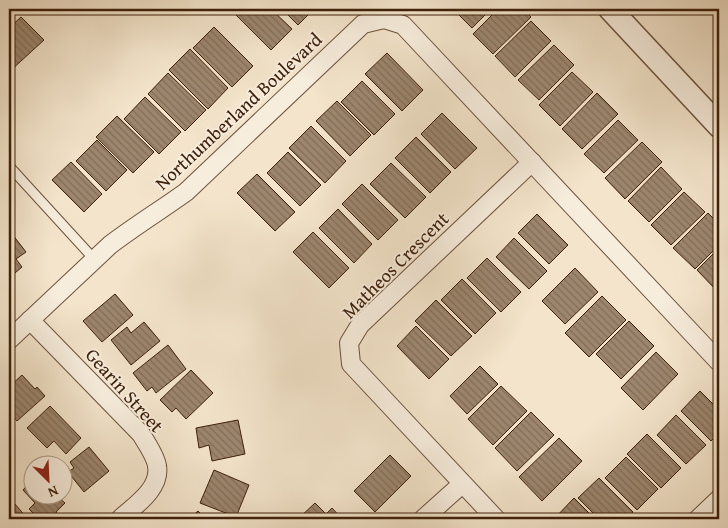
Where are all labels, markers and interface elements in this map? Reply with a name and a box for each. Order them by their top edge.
street label: Northumberland Boulevard [148,25,329,196]
street label: Matheos Crescent [335,205,455,325]
street label: Gearin Street [79,342,171,439]
north arrow [22,456,72,506]
text: N [44,481,62,503]

